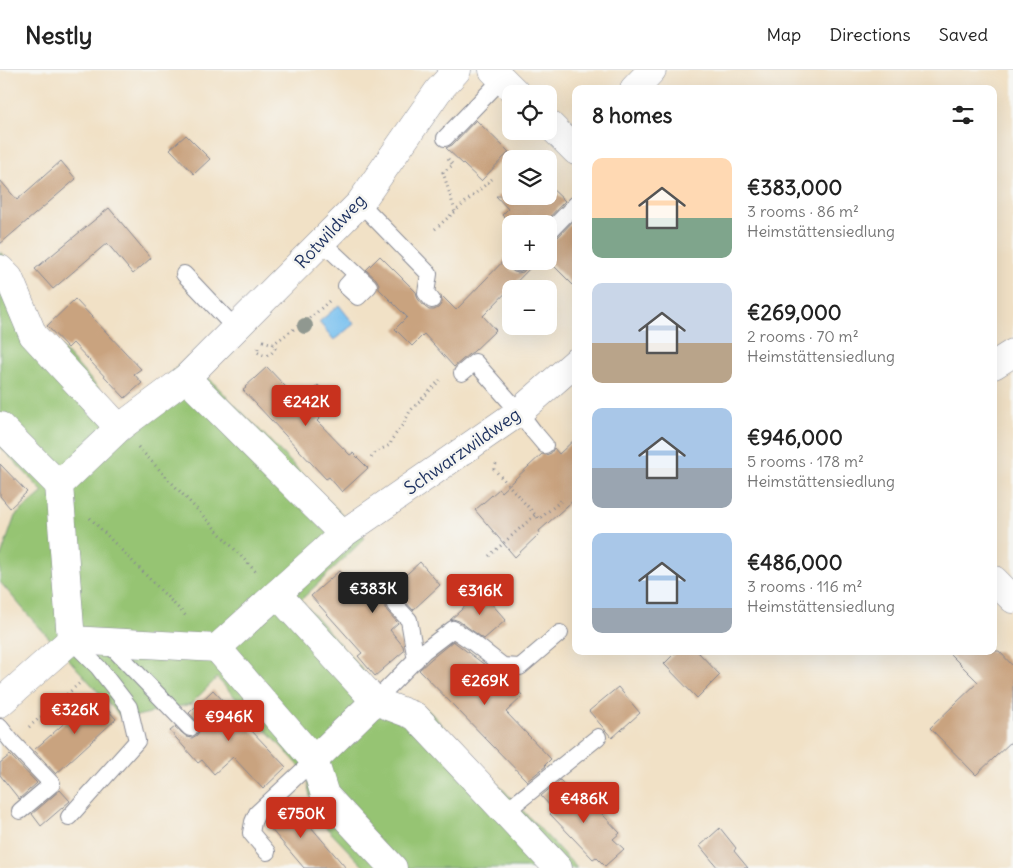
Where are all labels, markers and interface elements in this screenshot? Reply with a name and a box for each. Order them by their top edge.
text: Nestly [25,20,92,50]
text: Map [766,23,801,46]
text: Directions [829,23,911,46]
text: Saved [939,23,988,46]
map controls [502,85,557,335]
button: locate [502,85,557,140]
icon: filters [949,101,977,129]
text: 8 homes [592,102,672,129]
button: layers [502,150,557,205]
text: €383,000 [747,174,842,201]
icon: home [632,178,692,238]
street label: Rotwildweg [290,189,370,273]
text: 3 rooms · 86 m² [747,201,859,221]
button: + [502,215,557,270]
text: Heimstättensiedlung [747,221,895,241]
button: − [502,280,557,335]
text: €269,000 [747,299,842,326]
icon: home [632,303,692,363]
text: 2 rooms · 70 m² [747,326,859,346]
text: Heimstättensiedlung [747,346,895,366]
pin: €242K [271,384,341,427]
text: €242K [283,391,329,411]
street label: Schwarzwildweg [399,402,525,500]
text: €946,000 [747,424,843,451]
icon: home [632,428,692,488]
text: 5 rooms · 178 m² [747,451,864,471]
text: Heimstättensiedlung [747,471,895,491]
text: €486,000 [747,549,843,576]
icon: home [632,553,692,613]
pin: €383K [338,572,408,614]
pin: €316K [445,574,515,616]
text: 3 rooms · 116 m² [747,576,863,596]
text: €383K [349,578,397,598]
text: €316K [458,580,502,600]
text: Heimstättensiedlung [747,596,895,616]
pin: €269K [450,664,520,706]
text: €269K [461,670,509,690]
pin: €326K [40,692,110,735]
text: €326K [51,699,99,719]
pin: €946K [194,700,264,742]
text: €946K [205,706,253,726]
pin: €486K [549,782,619,824]
text: €486K [560,788,608,808]
pin: €750K [266,796,336,839]
text: €750K [277,803,325,823]

